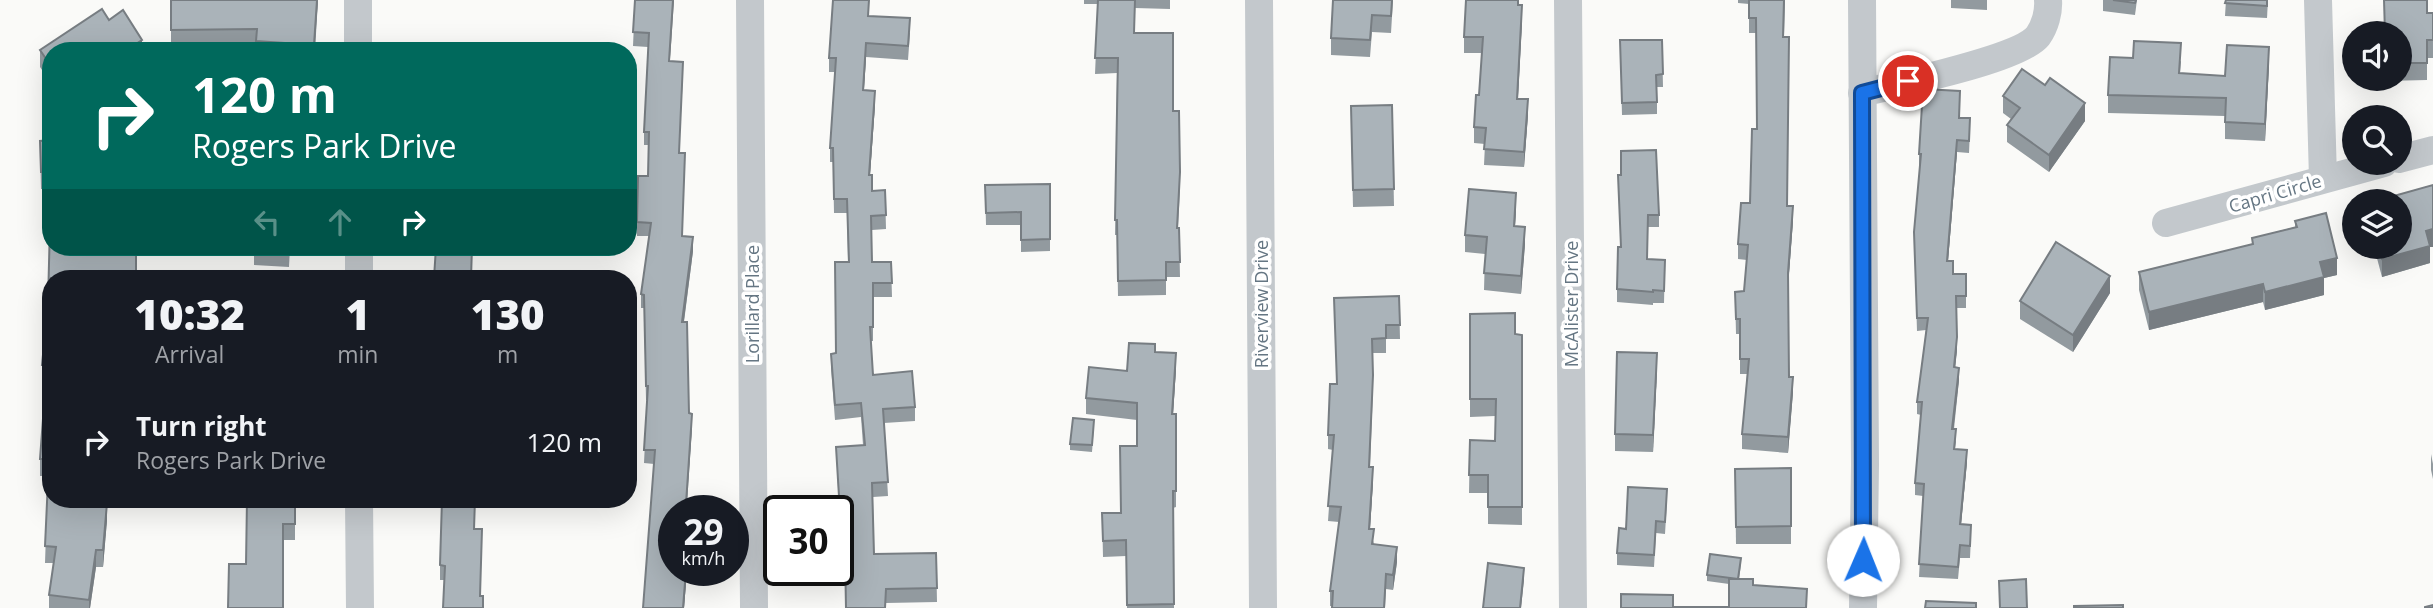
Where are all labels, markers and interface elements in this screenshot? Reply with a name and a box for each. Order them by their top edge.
map controls [2342,21,2412,259]
button: sound [2342,21,2412,91]
pin [1878,51,1938,111]
text: 120 m [192,61,337,127]
icon: arrive [1889,62,1927,100]
icon: right [77,70,168,161]
button: search [2342,105,2412,175]
text: Rogers Park Drive [192,124,457,167]
street label: Capri Circle [2226,168,2324,218]
button: layers [2342,189,2412,259]
icon: left [248,203,286,241]
icon: ahead [321,203,359,241]
icon: right [394,203,432,241]
street label: Riverview Drive [1249,240,1273,368]
street label: McAlister Drive [1559,241,1583,367]
street label: Lorillard Place [740,245,764,363]
text: 10:32 [134,285,245,342]
text: 1 [346,285,370,342]
text: 130 [471,285,545,342]
text: Arrival [155,338,224,370]
text: min [337,338,378,370]
text: m [497,338,518,370]
text: Turn right [136,408,267,444]
icon: right [77,423,115,461]
text: 120 m [527,424,602,460]
text: Rogers Park Drive [136,444,326,476]
speed limit sign: 30 [763,495,854,586]
text: 29 [683,508,724,555]
position arrow [1826,523,1900,597]
text: km/h [682,546,725,570]

